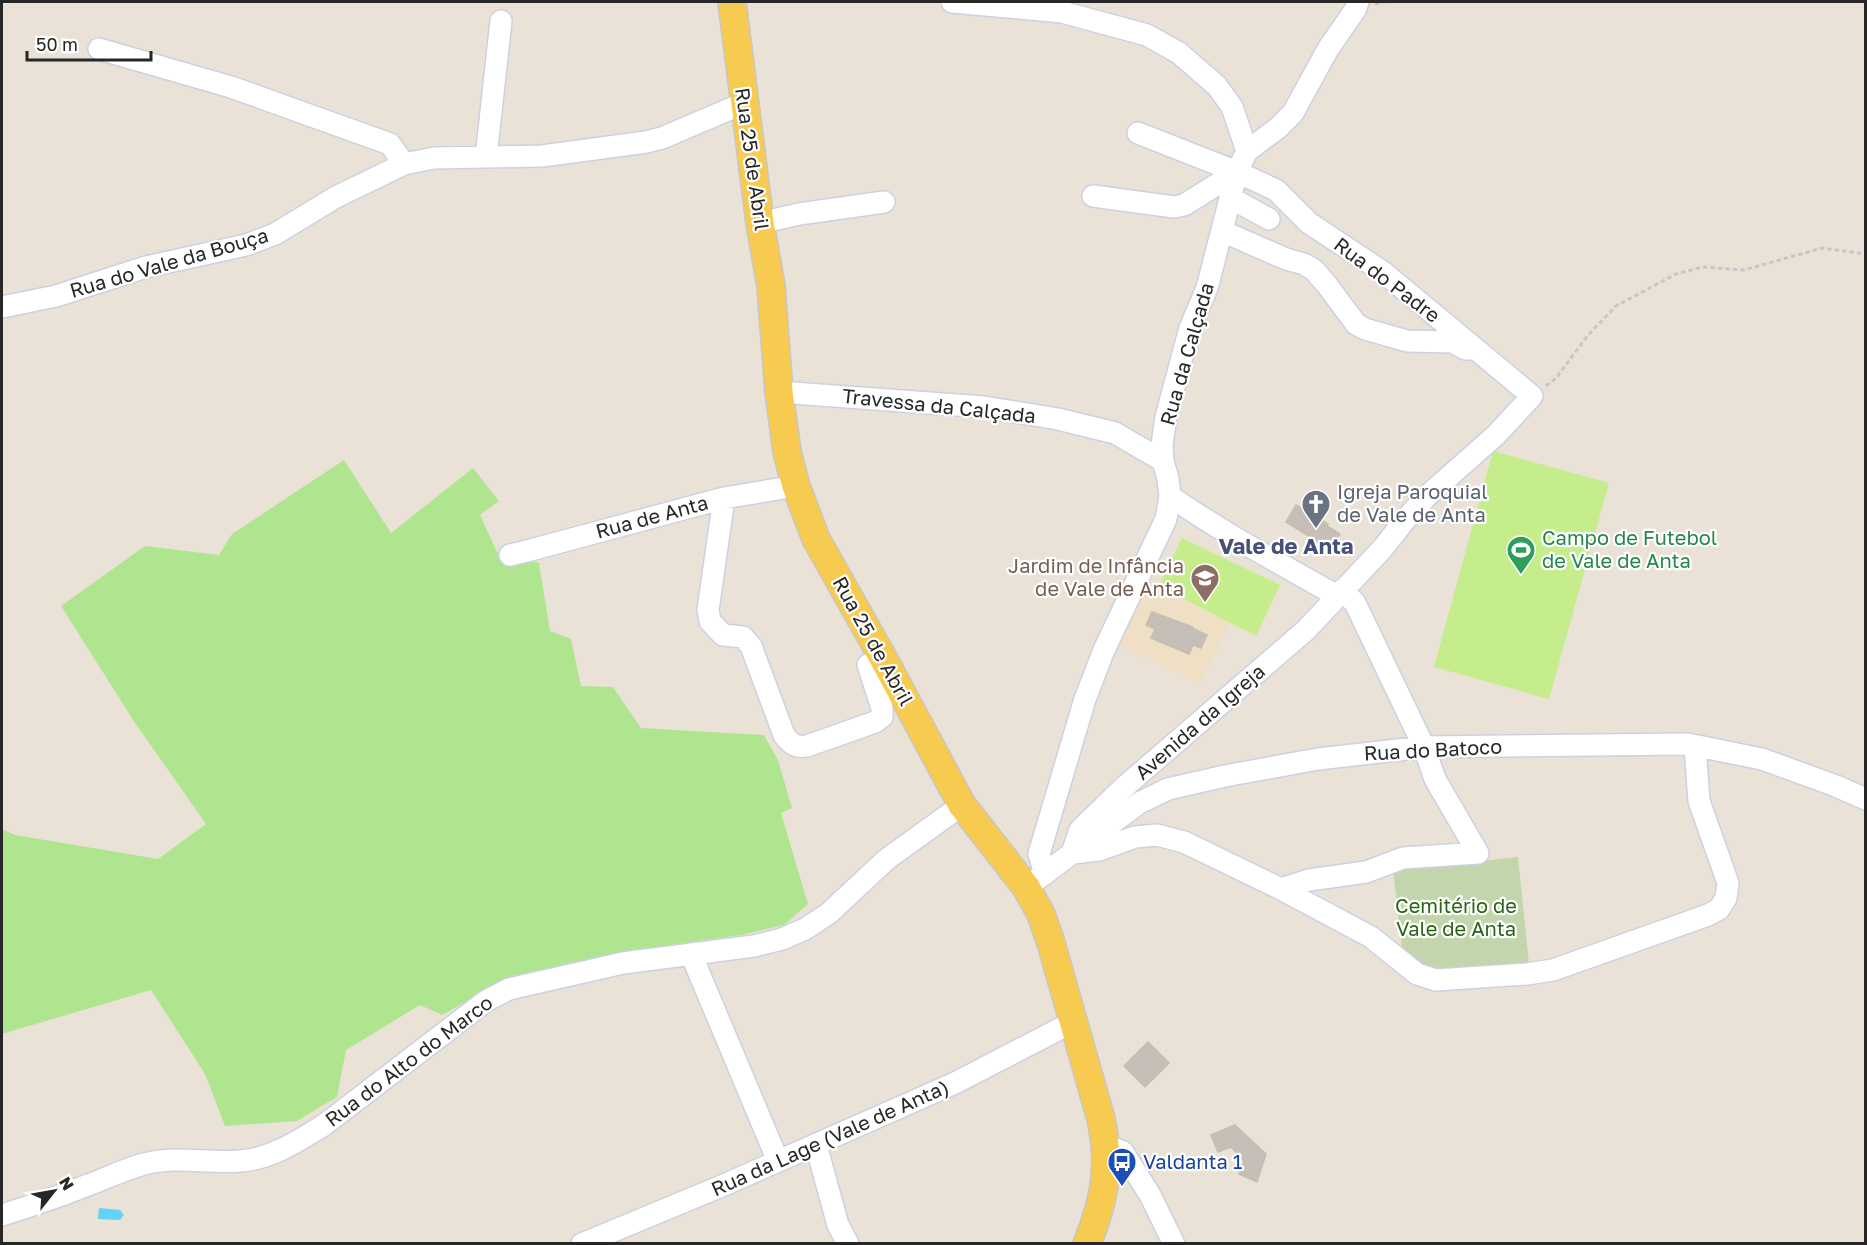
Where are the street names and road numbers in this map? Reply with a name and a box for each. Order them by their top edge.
street label: Rua 25 de Abril [731,86,775,232]
street label: Rua do Vale da Bouça [67,222,271,302]
street label: Rua do Padre [1330,232,1445,327]
street label: Rua da Calçada [1154,280,1218,428]
street label: Travessa da Calçada [841,383,1037,427]
street label: Rua de Anta [593,490,711,543]
street label: Rua 25 de Abril [828,572,919,709]
street label: Avenida da Igreja [1130,658,1269,784]
street label: Rua do Batoco [1363,733,1503,765]
street label: Rua do Alto do Marco [320,989,497,1131]
street label: Rua da Lage (Vale de Anta) [707,1074,952,1200]

